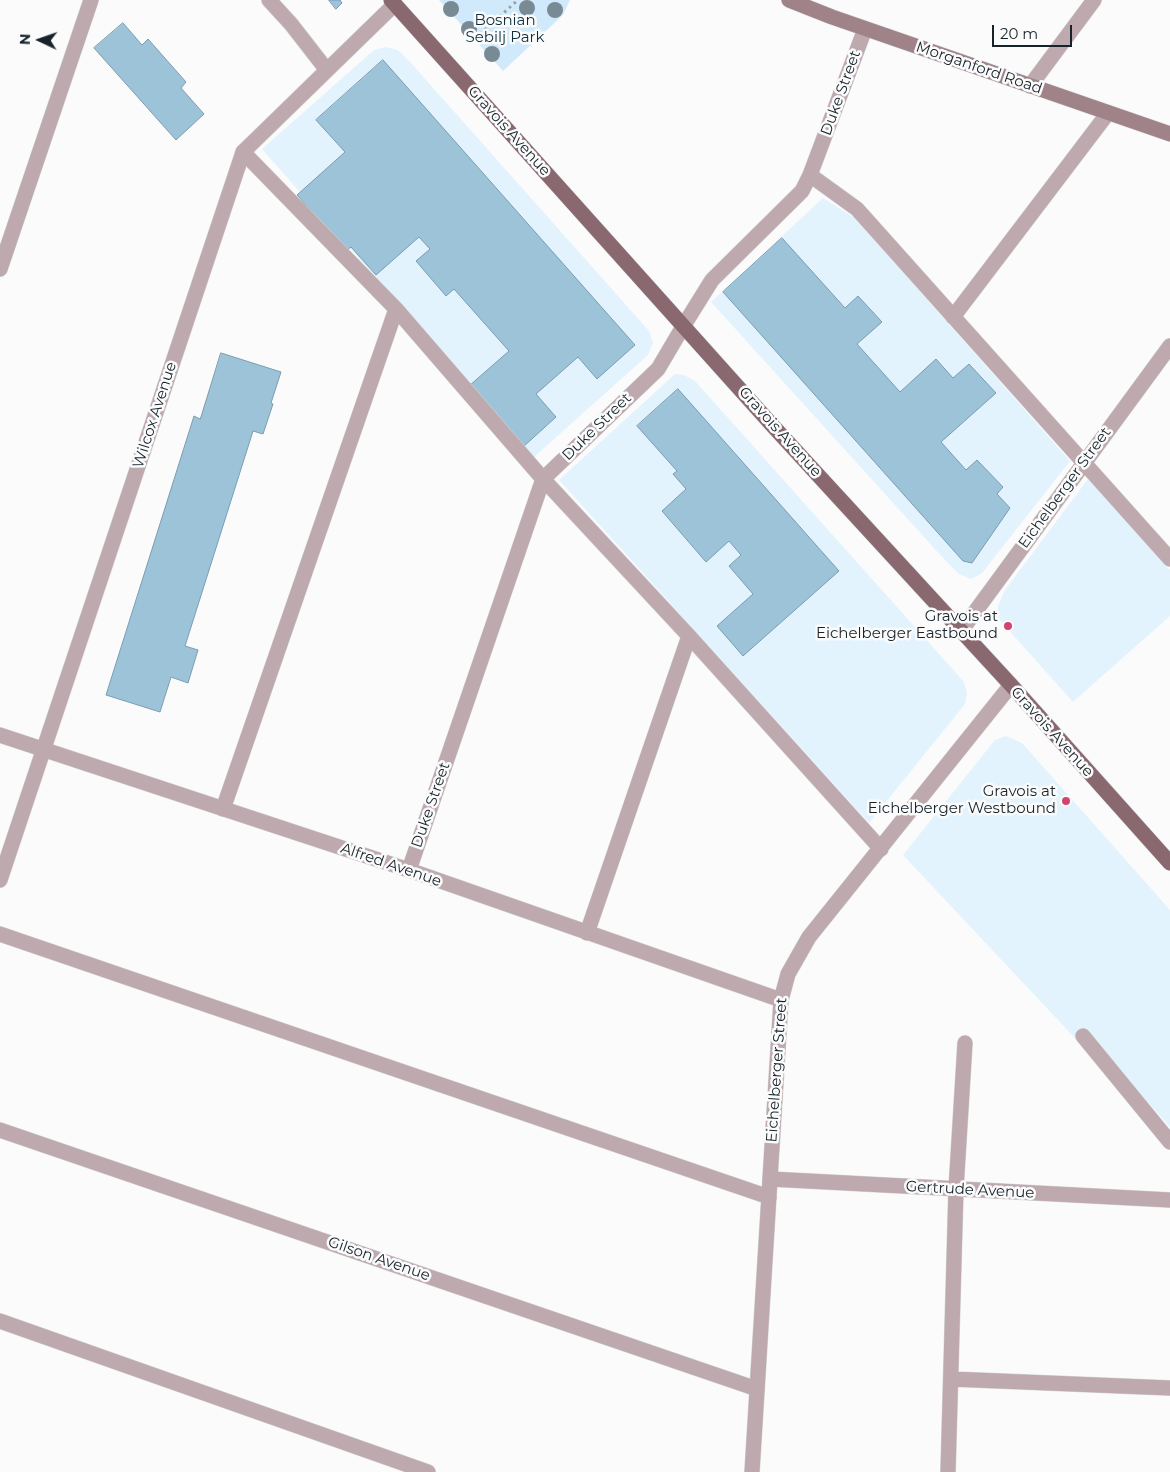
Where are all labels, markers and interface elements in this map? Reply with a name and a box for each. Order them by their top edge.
park label: Bosnian Sebilj Park [466,12,544,47]
north arrow [15,15,65,65]
scale bar [995,15,1075,47]
text: 20 m [1000,24,1038,43]
text: N [16,33,34,45]
street label: Morganford Road [914,38,1044,98]
street label: Duke Street [817,48,865,138]
street label: Gravois Avenue [464,82,554,180]
street label: Wilcox Avenue [129,360,181,470]
street label: Gravois Avenue [735,383,825,481]
street label: Duke Street [559,389,635,465]
street label: Eichelberger Street [1015,424,1115,552]
place label: Gravois at Eichelberger Eastbound [816,608,998,643]
marker: Gravois at Eichelberger Eastbound [1002,620,1014,632]
street label: Gravois Avenue [1007,683,1097,781]
street label: Duke Street [408,760,454,850]
place label: Gravois at Eichelberger Westbound [868,783,1056,818]
marker: Gravois at Eichelberger Westbound [1060,795,1072,807]
street label: Alfred Avenue [338,839,444,891]
street label: Eichelberger Street [763,997,791,1143]
street label: Gertrude Avenue [905,1178,1035,1202]
street label: Gilson Avenue [325,1233,433,1285]

